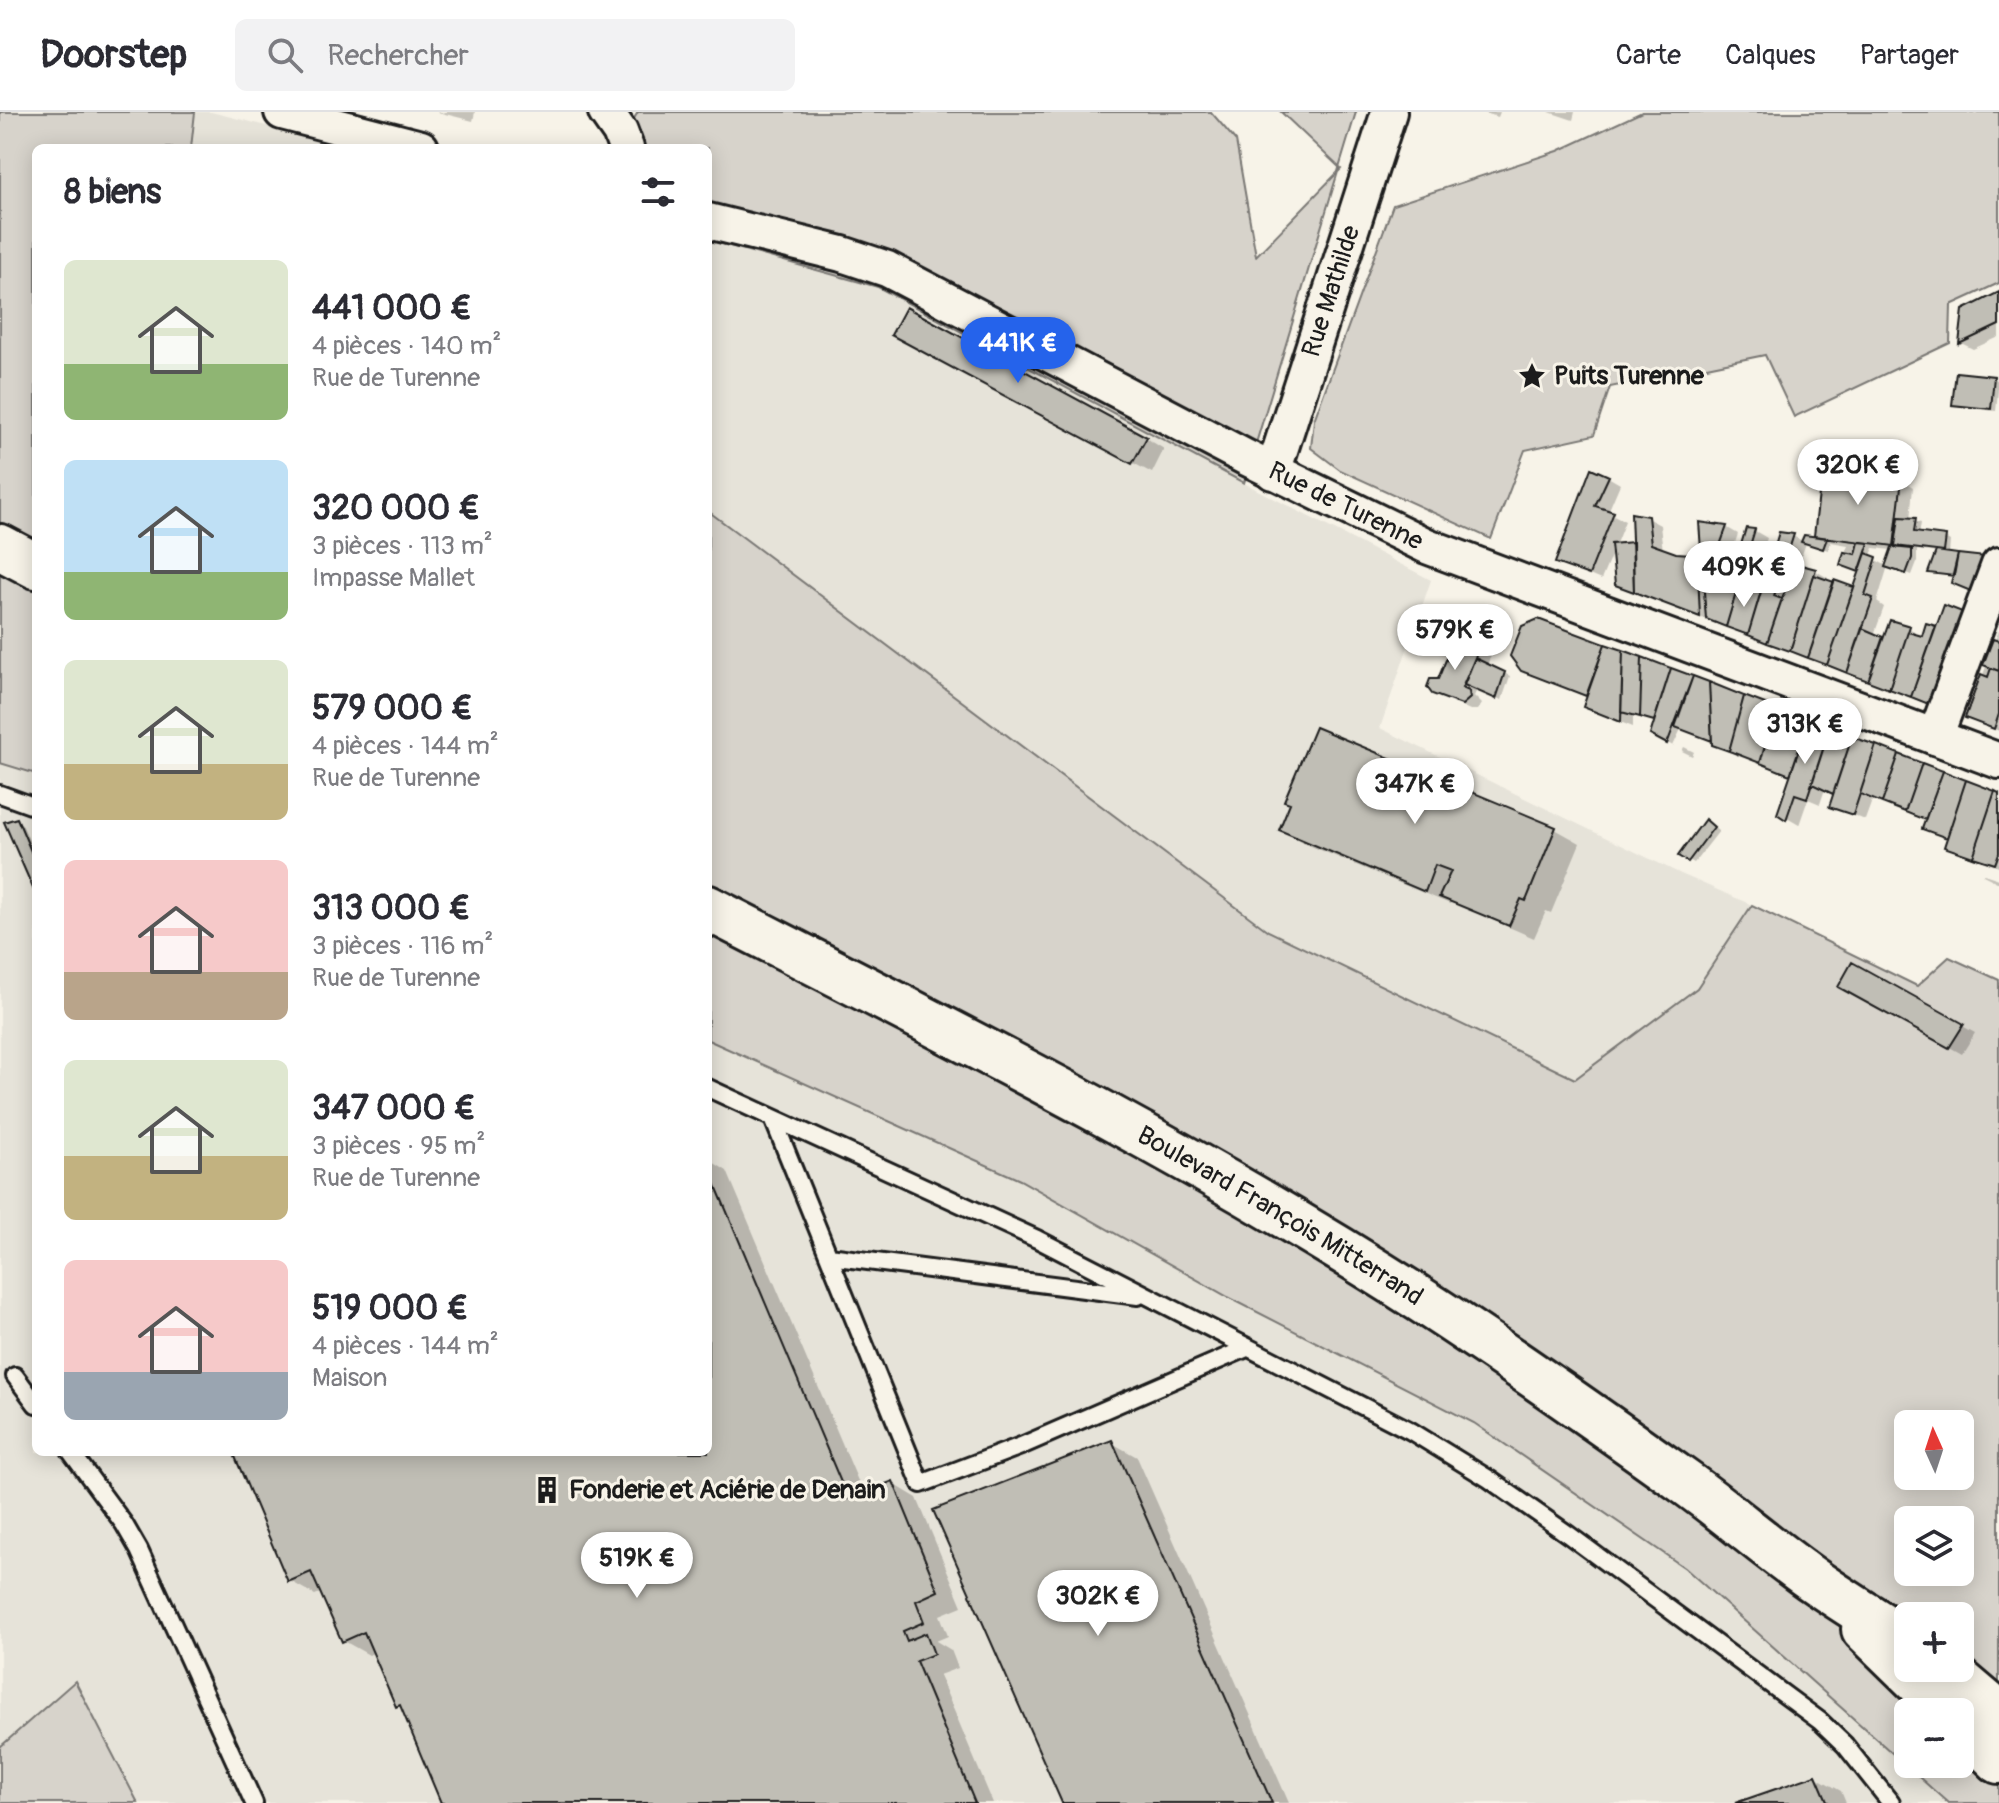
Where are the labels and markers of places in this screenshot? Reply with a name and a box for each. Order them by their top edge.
pin: 441K € [953,317,1083,385]
place label: Puits Turenne [1554,360,1705,392]
place icon: Puits Turenne [1517,361,1547,391]
pin: 320K € [1793,439,1923,507]
pin: 409K € [1679,541,1809,609]
pin: 579K € [1390,604,1520,672]
pin: 313K € [1740,698,1870,766]
pin: 347K € [1350,758,1480,826]
place label: Fonderie et Aciérie de Denain [569,1474,886,1506]
building icon: Fonderie et Aciérie de Denain [532,1475,562,1505]
pin: 519K € [572,1532,702,1600]
pin: 302K € [1033,1570,1163,1638]

